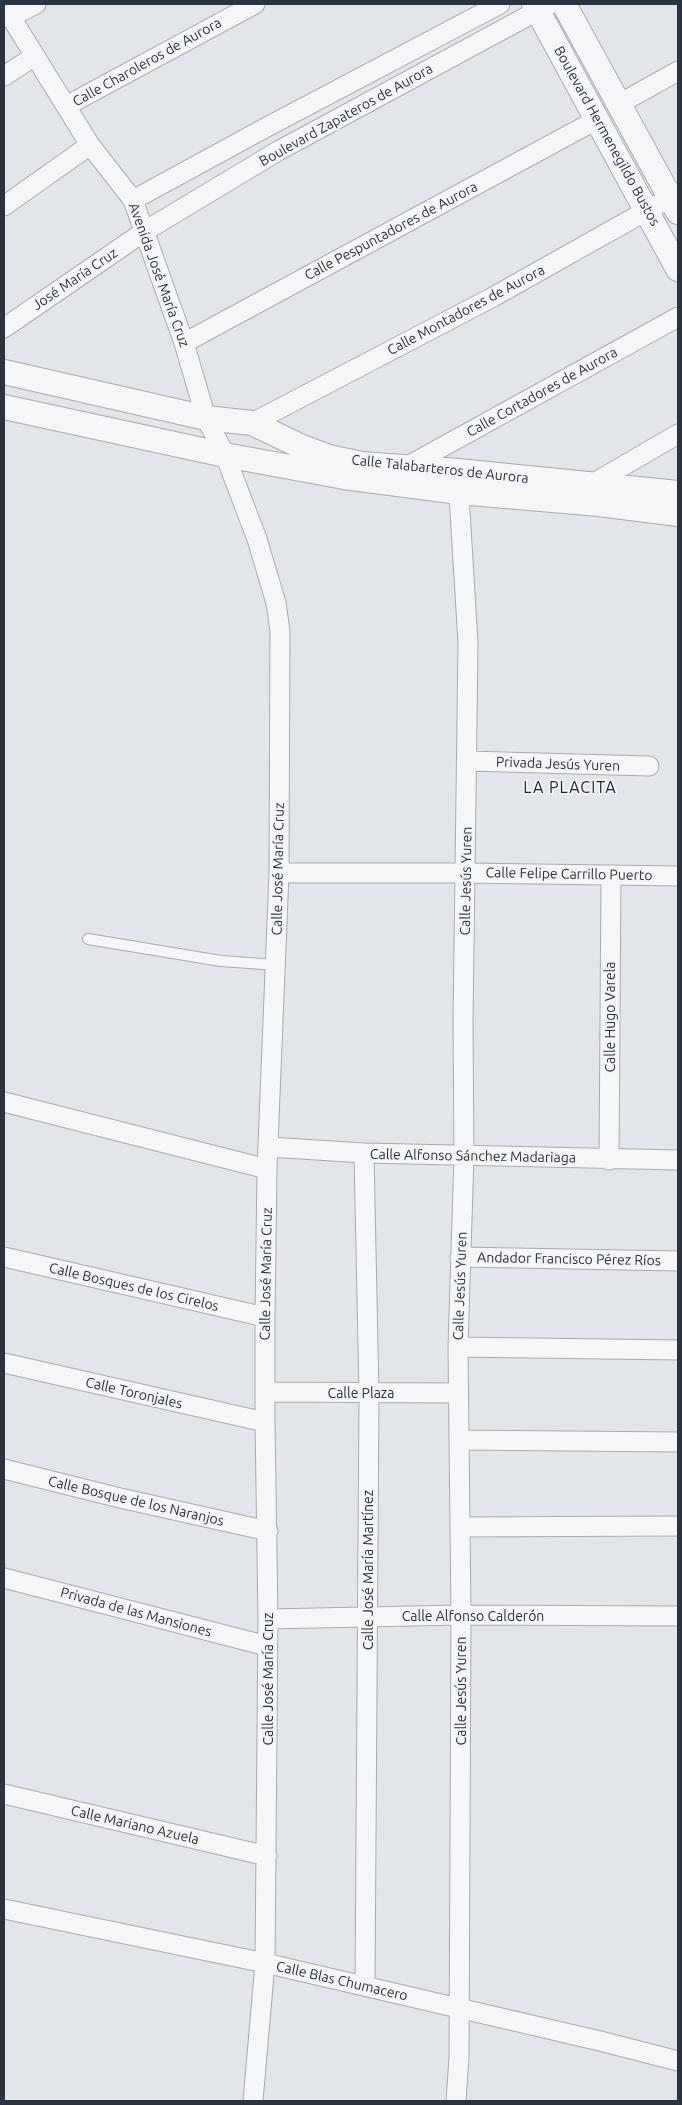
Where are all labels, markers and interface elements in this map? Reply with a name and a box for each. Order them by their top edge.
street label: Calle Charoleros de Aurora [70,14,224,110]
street label: Boulevard Hermenegildo Bustos [550,43,664,229]
street label: Boulevard Zapateros de Aurora [256,60,436,170]
street label: Calle Pespuntadores de Aurora [302,178,480,284]
street label: Avenida José María Cruz [125,201,193,349]
street label: José María Cruz [29,244,121,314]
street label: Calle Montadores de Aurora [384,261,548,359]
street label: Calle Cortadores de Aurora [464,344,620,440]
street label: Calle Talabarteros de Aurora [350,451,530,487]
street label: Privada Jesús Yuren [496,753,620,775]
district label: LA PLACITA [522,778,618,798]
street label: Calle José María Cruz [268,802,288,936]
street label: Calle Jesús Yuren [457,826,475,936]
street label: Calle Felipe Carrillo Puerto [485,864,653,884]
street label: Calle Hugo Varela [602,961,618,1073]
street label: Calle Alfonso Sánchez Madariaga [370,1146,576,1166]
street label: Calle José María Cruz [256,1207,276,1341]
street label: Calle Jesús Yuren [450,1231,470,1341]
street label: Andador Francisco Pérez Ríos [477,1249,661,1269]
street label: Calle Bosques de los Cirelos [48,1259,220,1315]
street label: Calle Toronjales [84,1374,184,1412]
street label: Calle Plaza [328,1385,394,1401]
street label: Calle Bosque de los Naranjos [46,1473,226,1529]
street label: Calle José María Martínez [360,1490,376,1650]
street label: Privada de las Mansiones [59,1584,213,1640]
street label: Calle Alfonso Calderón [402,1608,544,1624]
street label: Calle José María Cruz [260,1613,276,1745]
street label: Calle Jesús Yuren [453,1637,469,1745]
street label: Calle Mariano Azuela [69,1802,201,1848]
street label: Calle Blas Chumacero [275,1958,409,2004]

